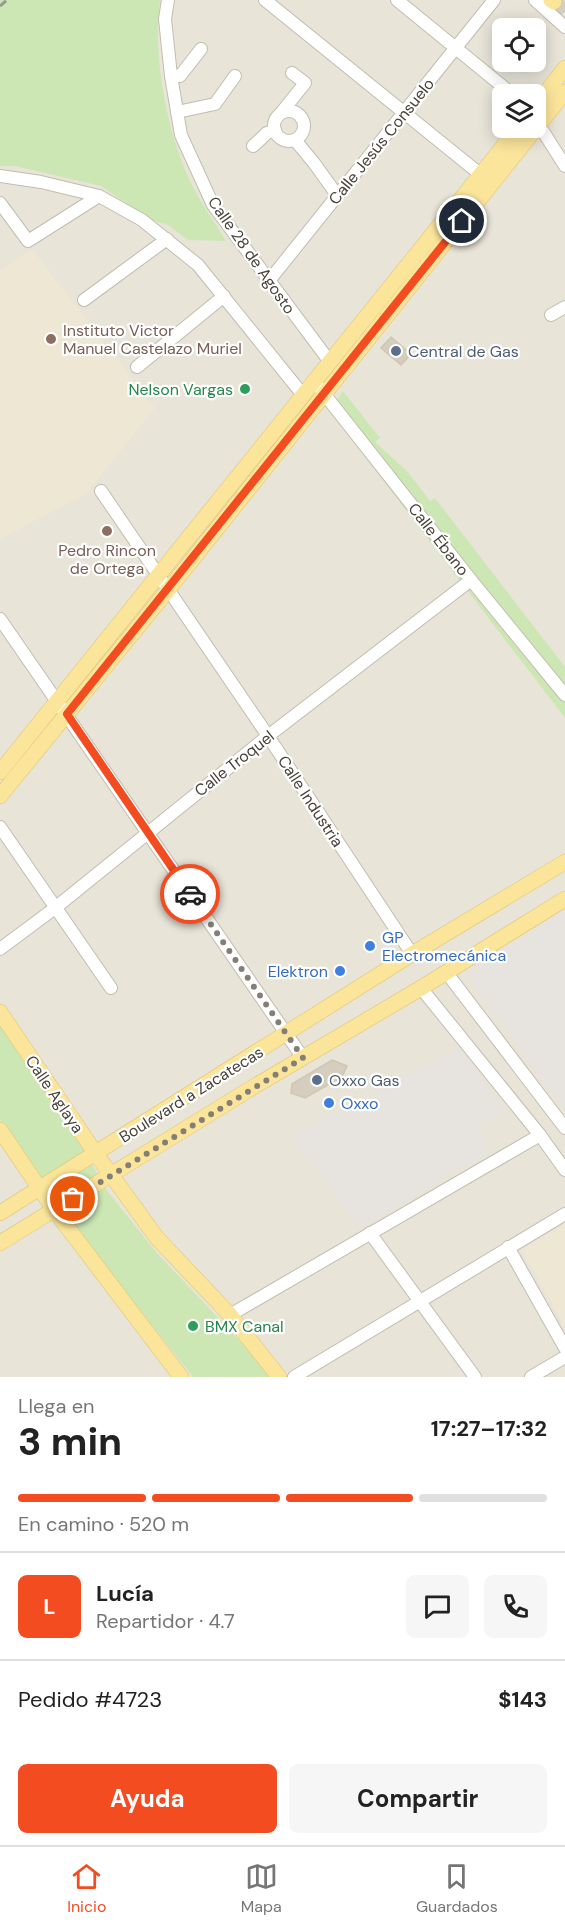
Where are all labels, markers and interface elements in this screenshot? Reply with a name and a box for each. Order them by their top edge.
map controls [492,18,546,138]
button: locate [492,18,546,72]
street label: Calle Jesús Consuelo [324,74,439,209]
button: layers [492,84,546,138]
street label: Calle 28 de Agosto [203,192,300,318]
pin [436,195,487,246]
icon: home [445,204,478,237]
place label: Instituto Victor Manuel Castelazo Muriel [63,320,242,359]
marker: Instituto Victor Manuel Castelazo Muriel [44,332,58,346]
place label: Central de Gas [408,341,519,362]
marker: Central de Gas [389,344,403,358]
place label: Nelson Vargas [128,379,233,400]
marker: Nelson Vargas [238,382,252,396]
street label: Calle Ébano [404,499,474,580]
marker: Pedro Rincon de Ortega [100,524,114,538]
place label: Pedro Rincon de Ortega [58,540,156,579]
street label: Calle Troquel [190,726,278,801]
street label: Calle Industria [273,751,348,851]
courier [160,864,220,924]
icon: car [174,878,207,911]
place label: GP Electromecánica [382,927,506,966]
marker: GP Electromecánica [363,939,377,953]
place label: Elektron [268,961,328,982]
marker: Elektron [333,964,347,978]
street label: Boulevard a Zacatecas [115,1041,267,1147]
street label: Calle Aglaya [21,1051,88,1137]
place label: Oxxo Gas [329,1070,400,1091]
marker: Oxxo Gas [310,1073,324,1087]
place label: Oxxo [341,1093,378,1114]
marker: Oxxo [322,1096,336,1110]
pin [47,1173,98,1224]
icon: bag [56,1182,89,1215]
place label: BMX Canal [205,1316,284,1337]
marker: BMX Canal [186,1319,200,1333]
text: Llega en [18,1393,95,1419]
text: 17:27–17:32 [431,1414,547,1443]
text: 3 min [18,1416,122,1467]
text: En camino · 520 m [18,1511,189,1537]
button: chat [406,1575,469,1638]
button: phone [484,1575,547,1638]
text: Lucía [96,1579,154,1608]
text: L [43,1592,56,1621]
text: Repartidor · 4.7 [96,1608,235,1634]
text: Pedido #4723 [18,1685,162,1714]
text: $143 [498,1685,547,1714]
button: Ayuda [18,1764,277,1833]
button: Compartir [289,1764,547,1833]
tab: Inicio [67,1860,106,1917]
tab: Mapa [241,1860,282,1917]
tab: Guardados [416,1860,498,1917]

